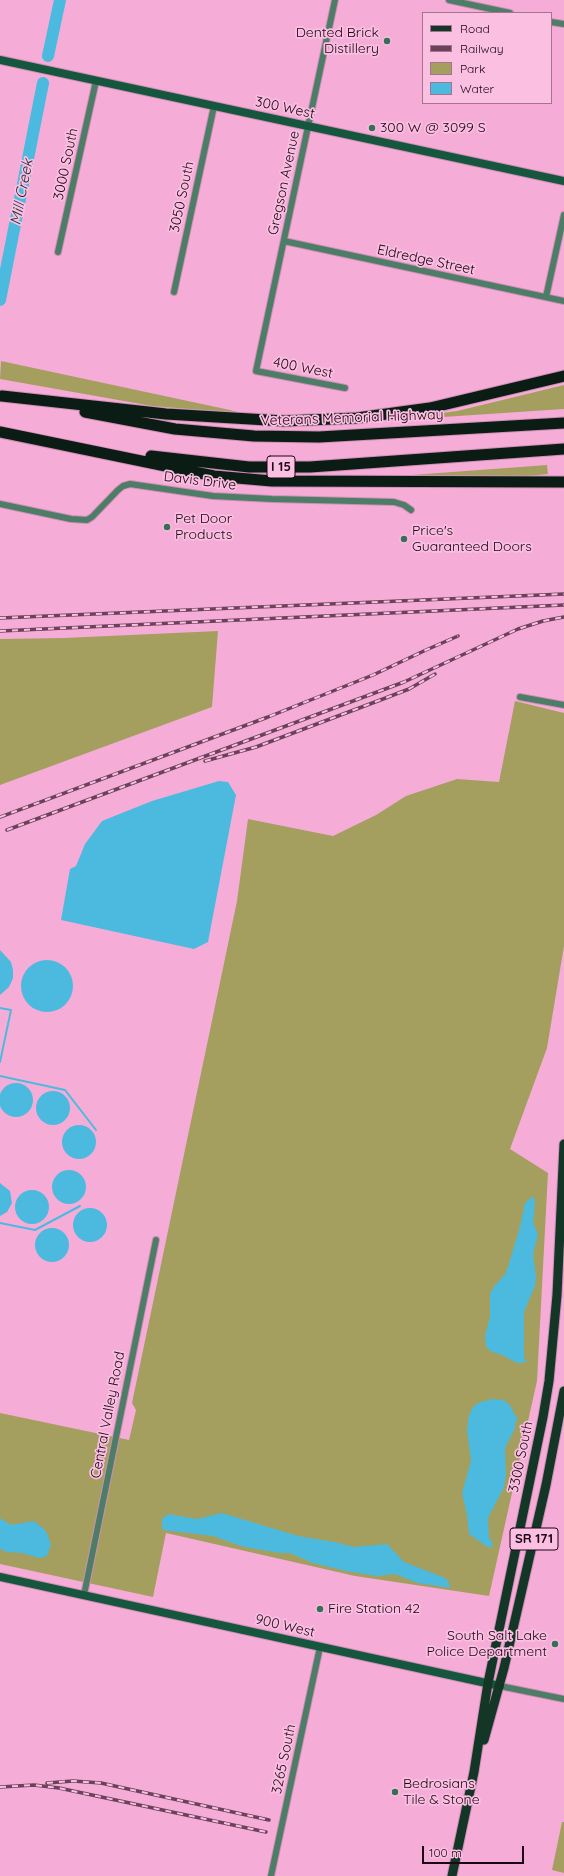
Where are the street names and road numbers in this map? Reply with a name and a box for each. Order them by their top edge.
street label: 300 West [254,94,316,122]
street label: 3000 South [50,126,82,202]
street label: Gregson Avenue [265,129,303,237]
street label: 3050 South [166,160,198,234]
street label: Eldredge Street [376,241,476,279]
street label: 400 West [272,354,334,382]
street label: Veterans Memorial Highway [260,406,444,430]
road number: I 15 [267,456,295,478]
street label: Davis Drive [163,468,237,494]
street label: Central Valley Road [87,1350,129,1480]
street label: 3300 South [505,1420,537,1494]
road number: SR 171 [510,1528,558,1550]
street label: 900 West [253,1611,317,1641]
street label: 3265 South [268,1722,300,1796]

